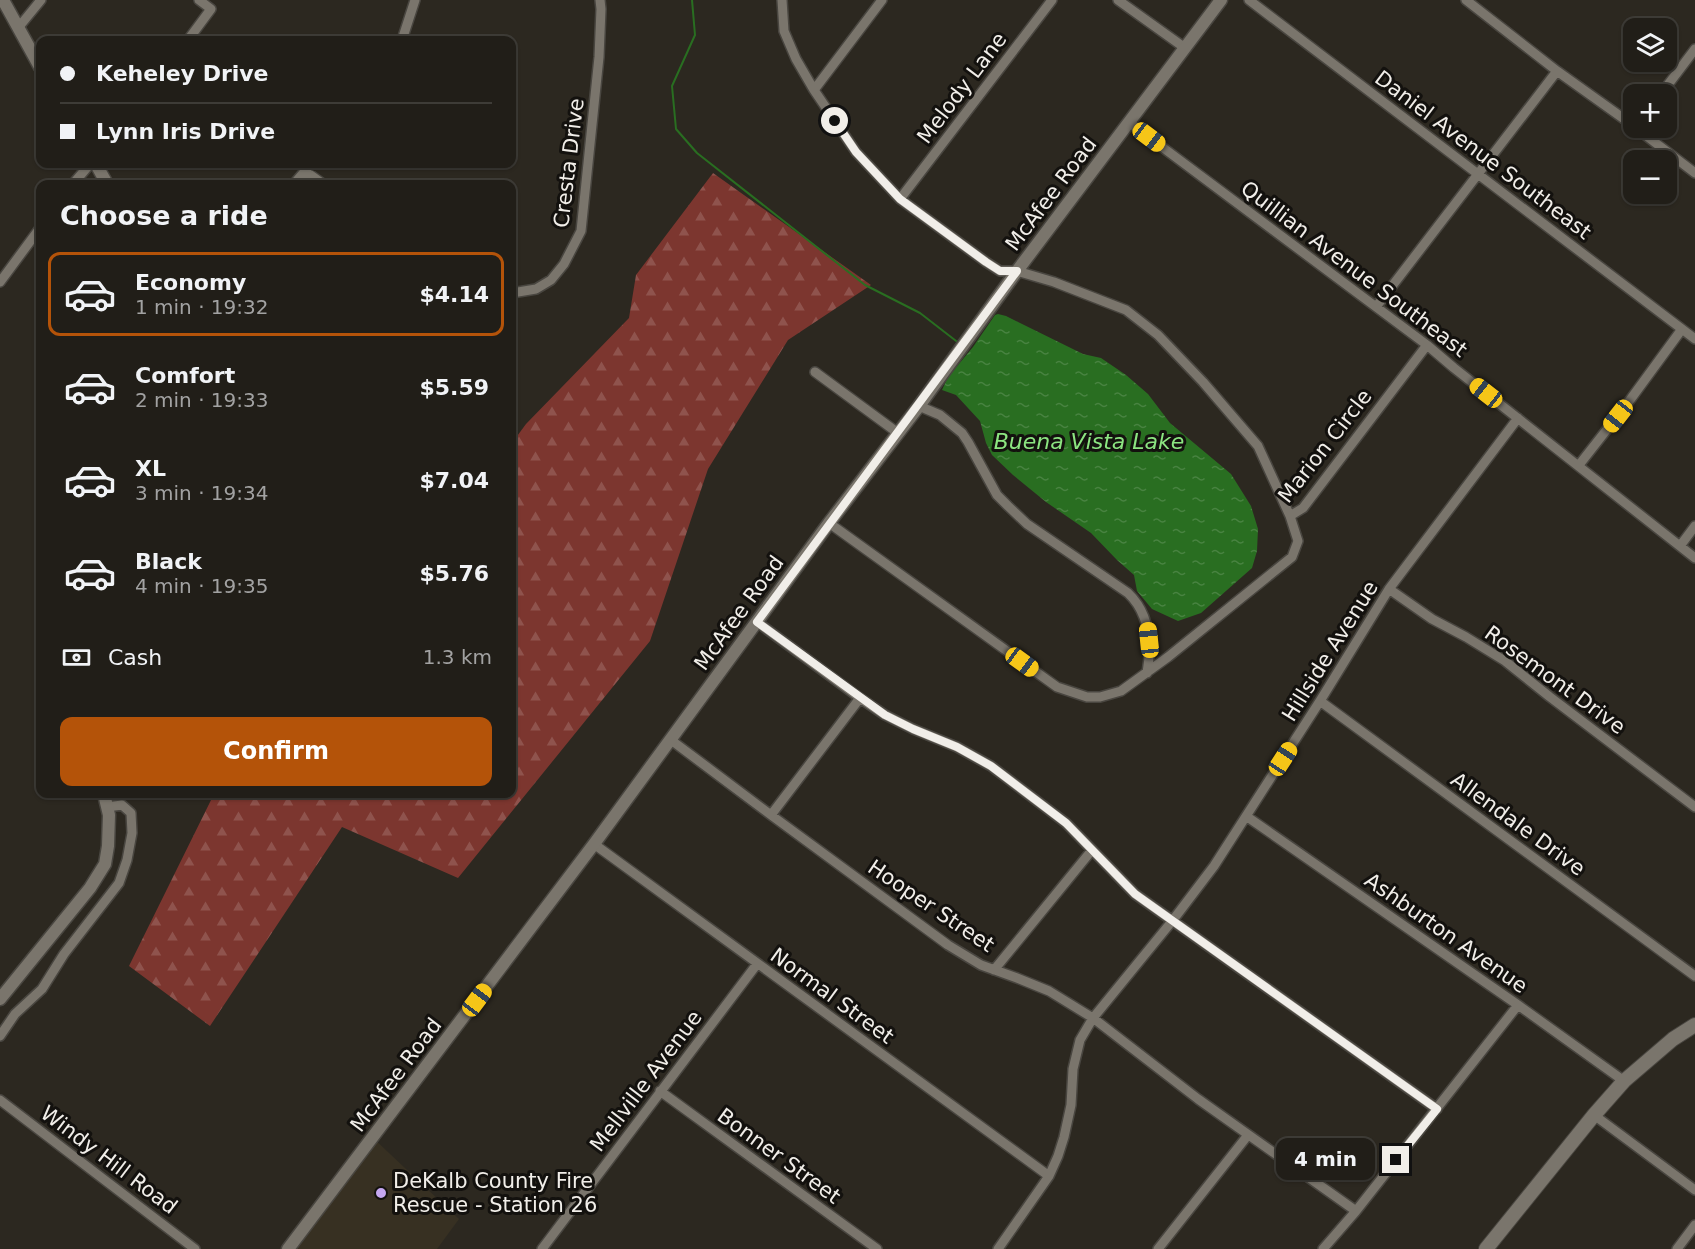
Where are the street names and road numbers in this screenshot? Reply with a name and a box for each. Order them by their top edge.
street label: Melody Lane [912,28,1012,148]
street label: Daniel Avenue Southeast [1370,66,1596,244]
street label: Cresta Drive [549,97,589,229]
street label: McAfee Road [1001,133,1101,255]
street label: Quillian Avenue Southeast [1236,176,1472,362]
street label: Marion Circle [1273,385,1377,507]
street label: McAfee Road [689,551,789,675]
street label: Hillside Avenue [1277,576,1383,726]
street label: Rosemont Drive [1480,621,1630,739]
street label: Allendale Drive [1446,767,1590,881]
street label: Hooper Street [863,855,999,957]
street label: Ashburton Avenue [1360,868,1532,998]
street label: Normal Street [766,943,898,1049]
street label: Mellville Avenue [585,1006,707,1156]
street label: McAfee Road [346,1014,446,1136]
street label: Windy Hill Road [36,1101,182,1219]
street label: Bonner Street [713,1103,845,1209]

